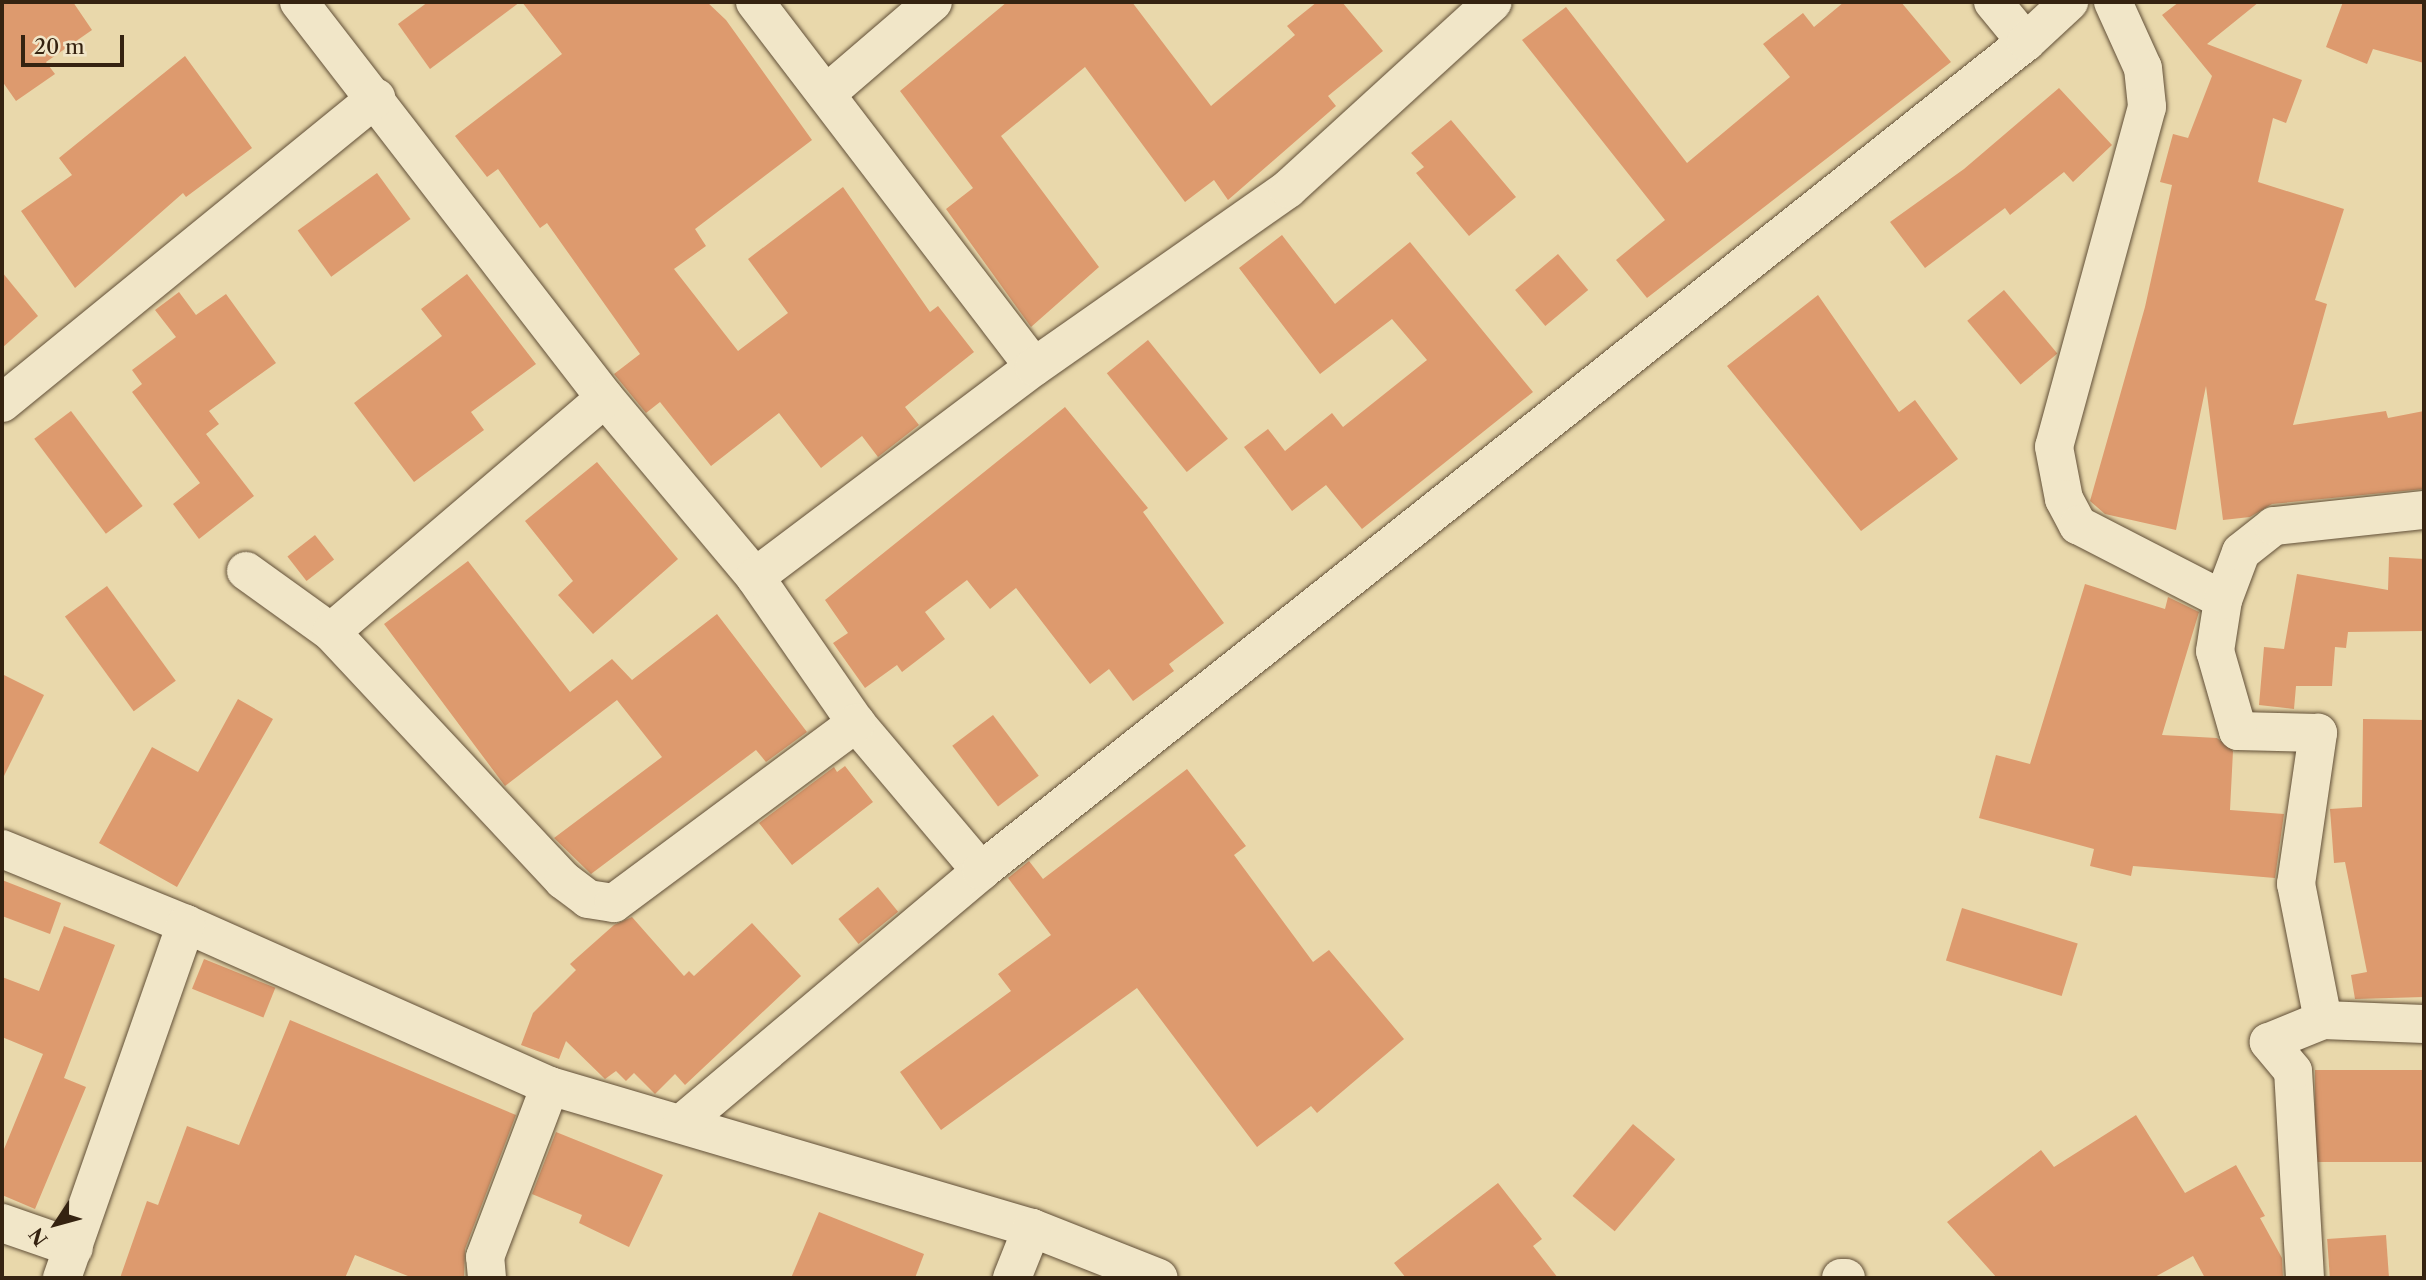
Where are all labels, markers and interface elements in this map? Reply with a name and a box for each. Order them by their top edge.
scale bar [24,21,128,65]
text: 20 m [34,34,85,59]
north arrow [21,1189,91,1259]
text: N [24,1223,53,1250]

